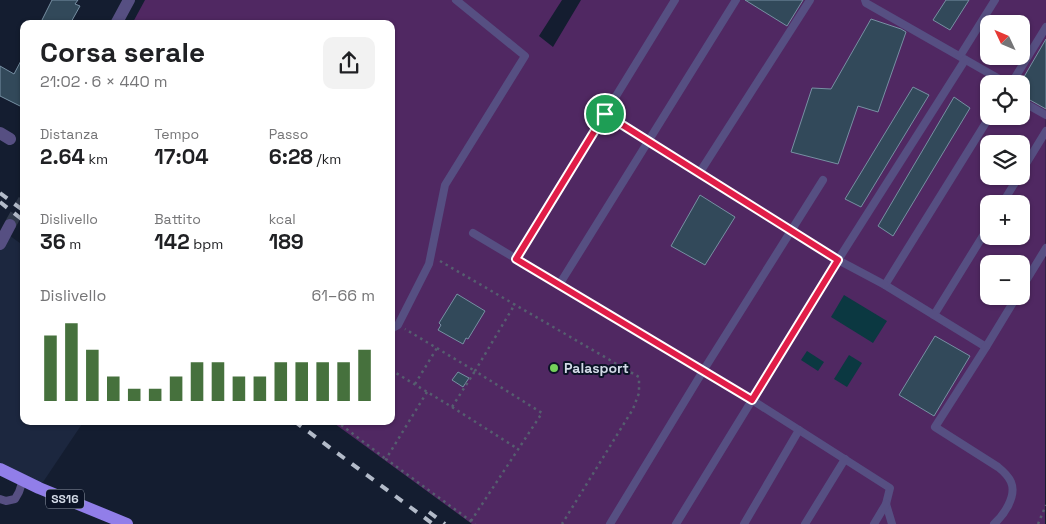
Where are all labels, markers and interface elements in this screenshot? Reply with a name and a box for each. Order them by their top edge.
north arrow [980,15,1030,65]
map controls [980,15,1030,305]
text: Corsa serale [40,34,205,70]
button: share [323,37,375,89]
text: 21:02 · 6 × 440 m [40,71,168,92]
button: locate [980,75,1030,125]
pin [584,93,626,135]
icon: arrive [591,100,619,128]
text: Distanza [40,125,98,143]
text: Tempo [154,125,199,143]
text: Passo [269,125,308,143]
button: layers [980,135,1030,185]
text: 2.64 [40,143,85,170]
text: 17:04 [154,143,209,170]
text: 6:28 [269,143,313,170]
text: km [85,150,108,168]
text: /km [313,150,341,168]
button: + [980,195,1030,245]
text: Dislivello [40,210,98,228]
text: Battito [154,210,201,228]
text: kcal [269,210,296,228]
text: 36 [40,228,66,255]
text: 142 [154,228,190,255]
text: 189 [269,228,304,255]
text: m [66,235,81,253]
text: bpm [190,235,223,253]
button: − [980,255,1030,305]
text: Dislivello [40,285,106,306]
text: 61–66 m [311,285,375,306]
place label: Palasport [564,359,629,377]
marker: Palasport [548,362,560,374]
road number: SS16 [46,489,84,508]

